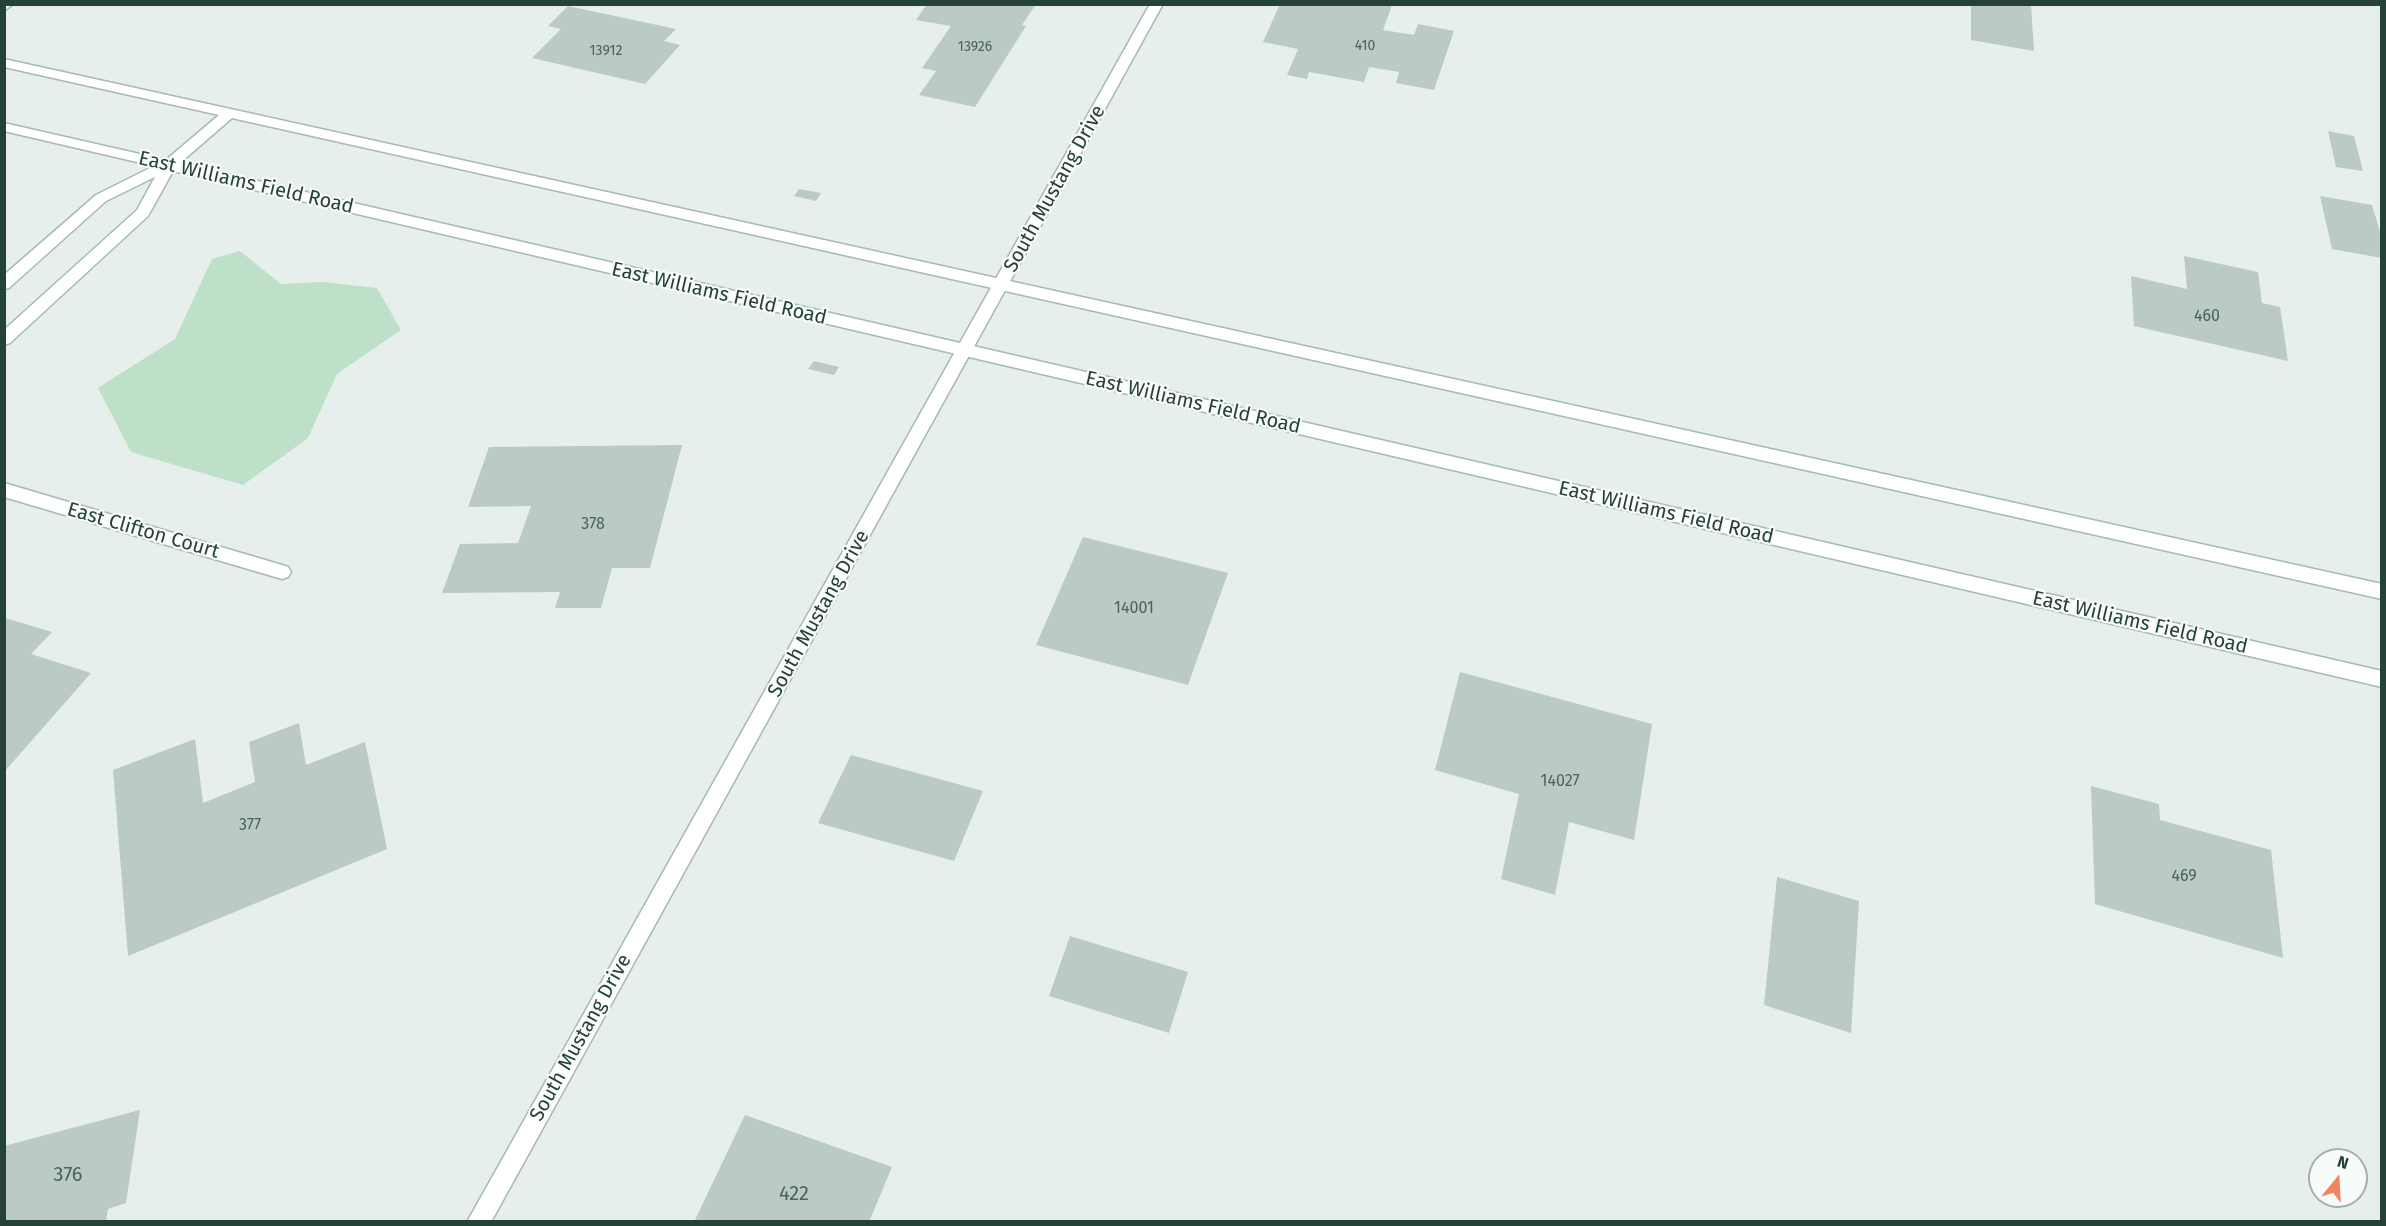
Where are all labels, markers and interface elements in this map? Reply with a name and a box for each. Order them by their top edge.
house number: 410 [1355,38,1375,54]
house number: 13926 [958,39,992,55]
house number: 13912 [590,43,622,59]
street label: South Mustang Drive [999,101,1111,277]
street label: East Williams Field Road [136,147,356,219]
street label: East Williams Field Road [609,258,829,330]
house number: 460 [2194,307,2220,327]
street label: East Williams Field Road [1083,367,1303,439]
street label: East Williams Field Road [1556,477,1776,549]
street label: East Clifton Court [64,498,222,564]
house number: 378 [581,515,605,535]
street label: South Mustang Drive [763,526,875,702]
street label: East Williams Field Road [2030,587,2250,659]
house number: 14001 [1114,599,1154,619]
house number: 14027 [1540,772,1580,792]
house number: 377 [239,816,261,836]
house number: 469 [2171,867,2197,887]
street label: South Mustang Drive [525,950,637,1126]
north arrow [2308,1148,2368,1208]
text: N [2335,1152,2351,1173]
house number: 376 [54,1163,82,1187]
house number: 422 [779,1182,809,1206]

